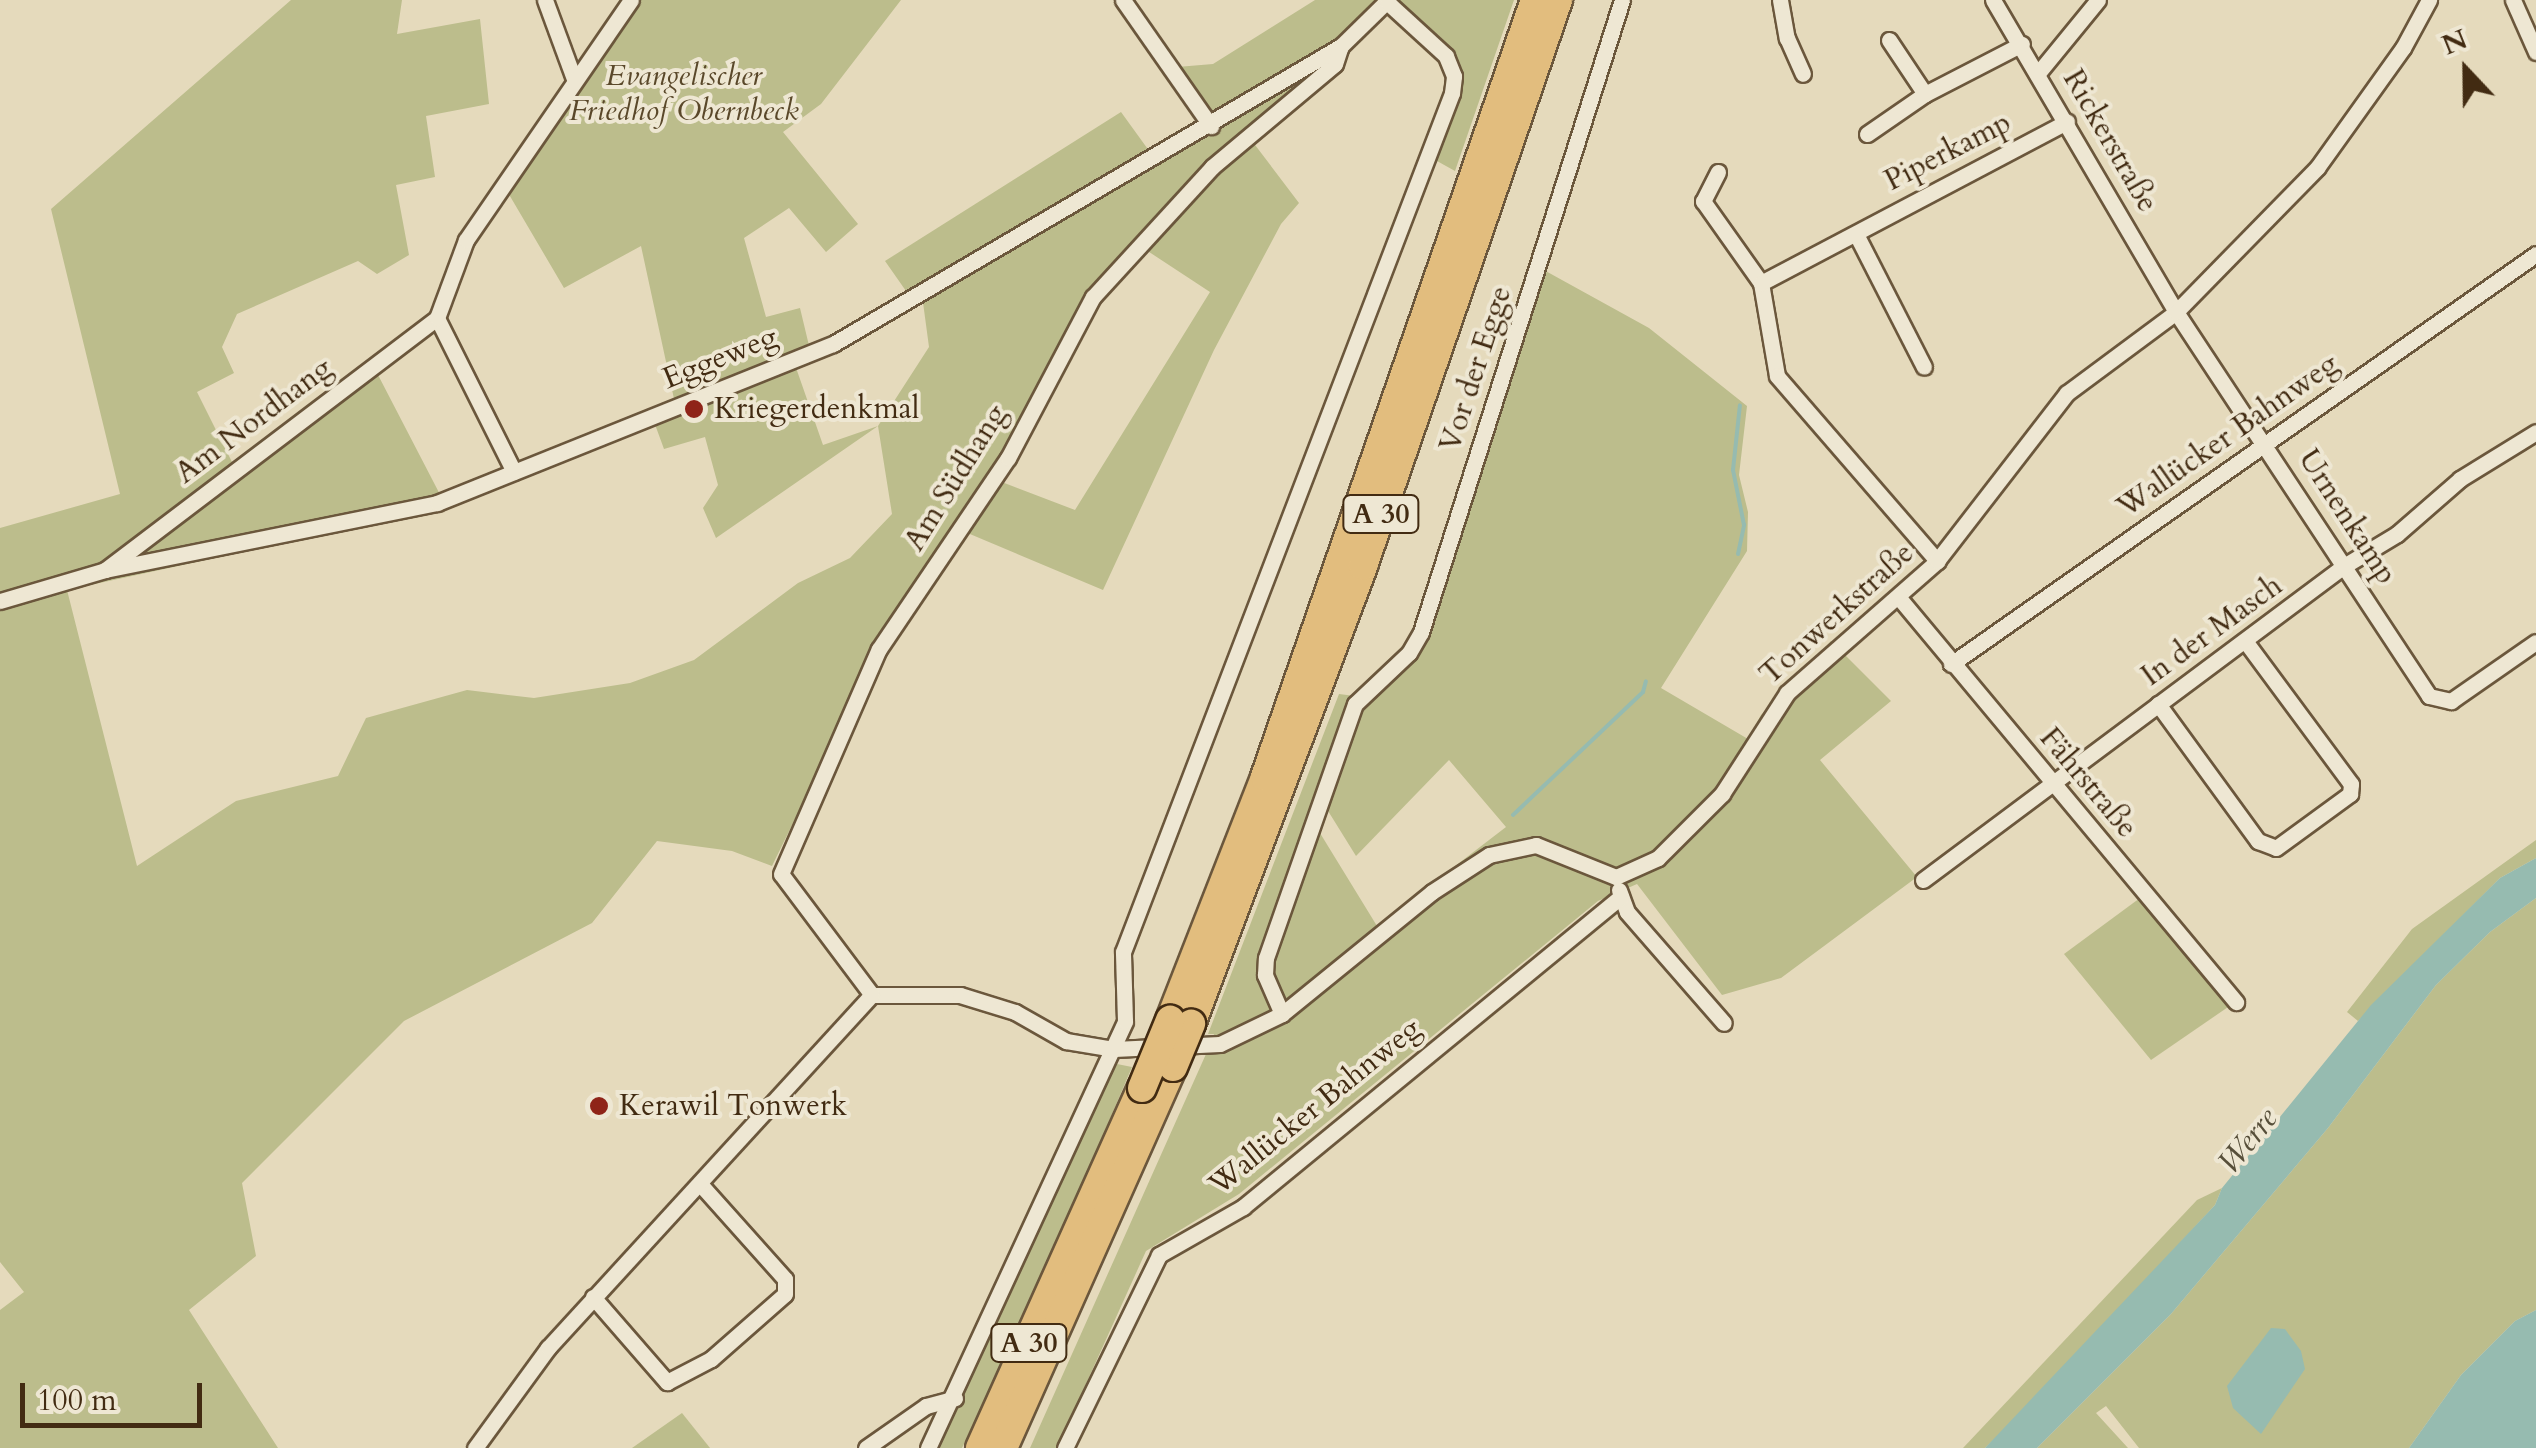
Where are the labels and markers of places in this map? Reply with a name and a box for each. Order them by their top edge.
place label: Kriegerdenkmal [714,391,919,427]
marker: Kriegerdenkmal [683,398,705,420]
place label: Kerawil Tonwerk [619,1088,847,1124]
marker: Kerawil Tonwerk [588,1095,610,1117]

